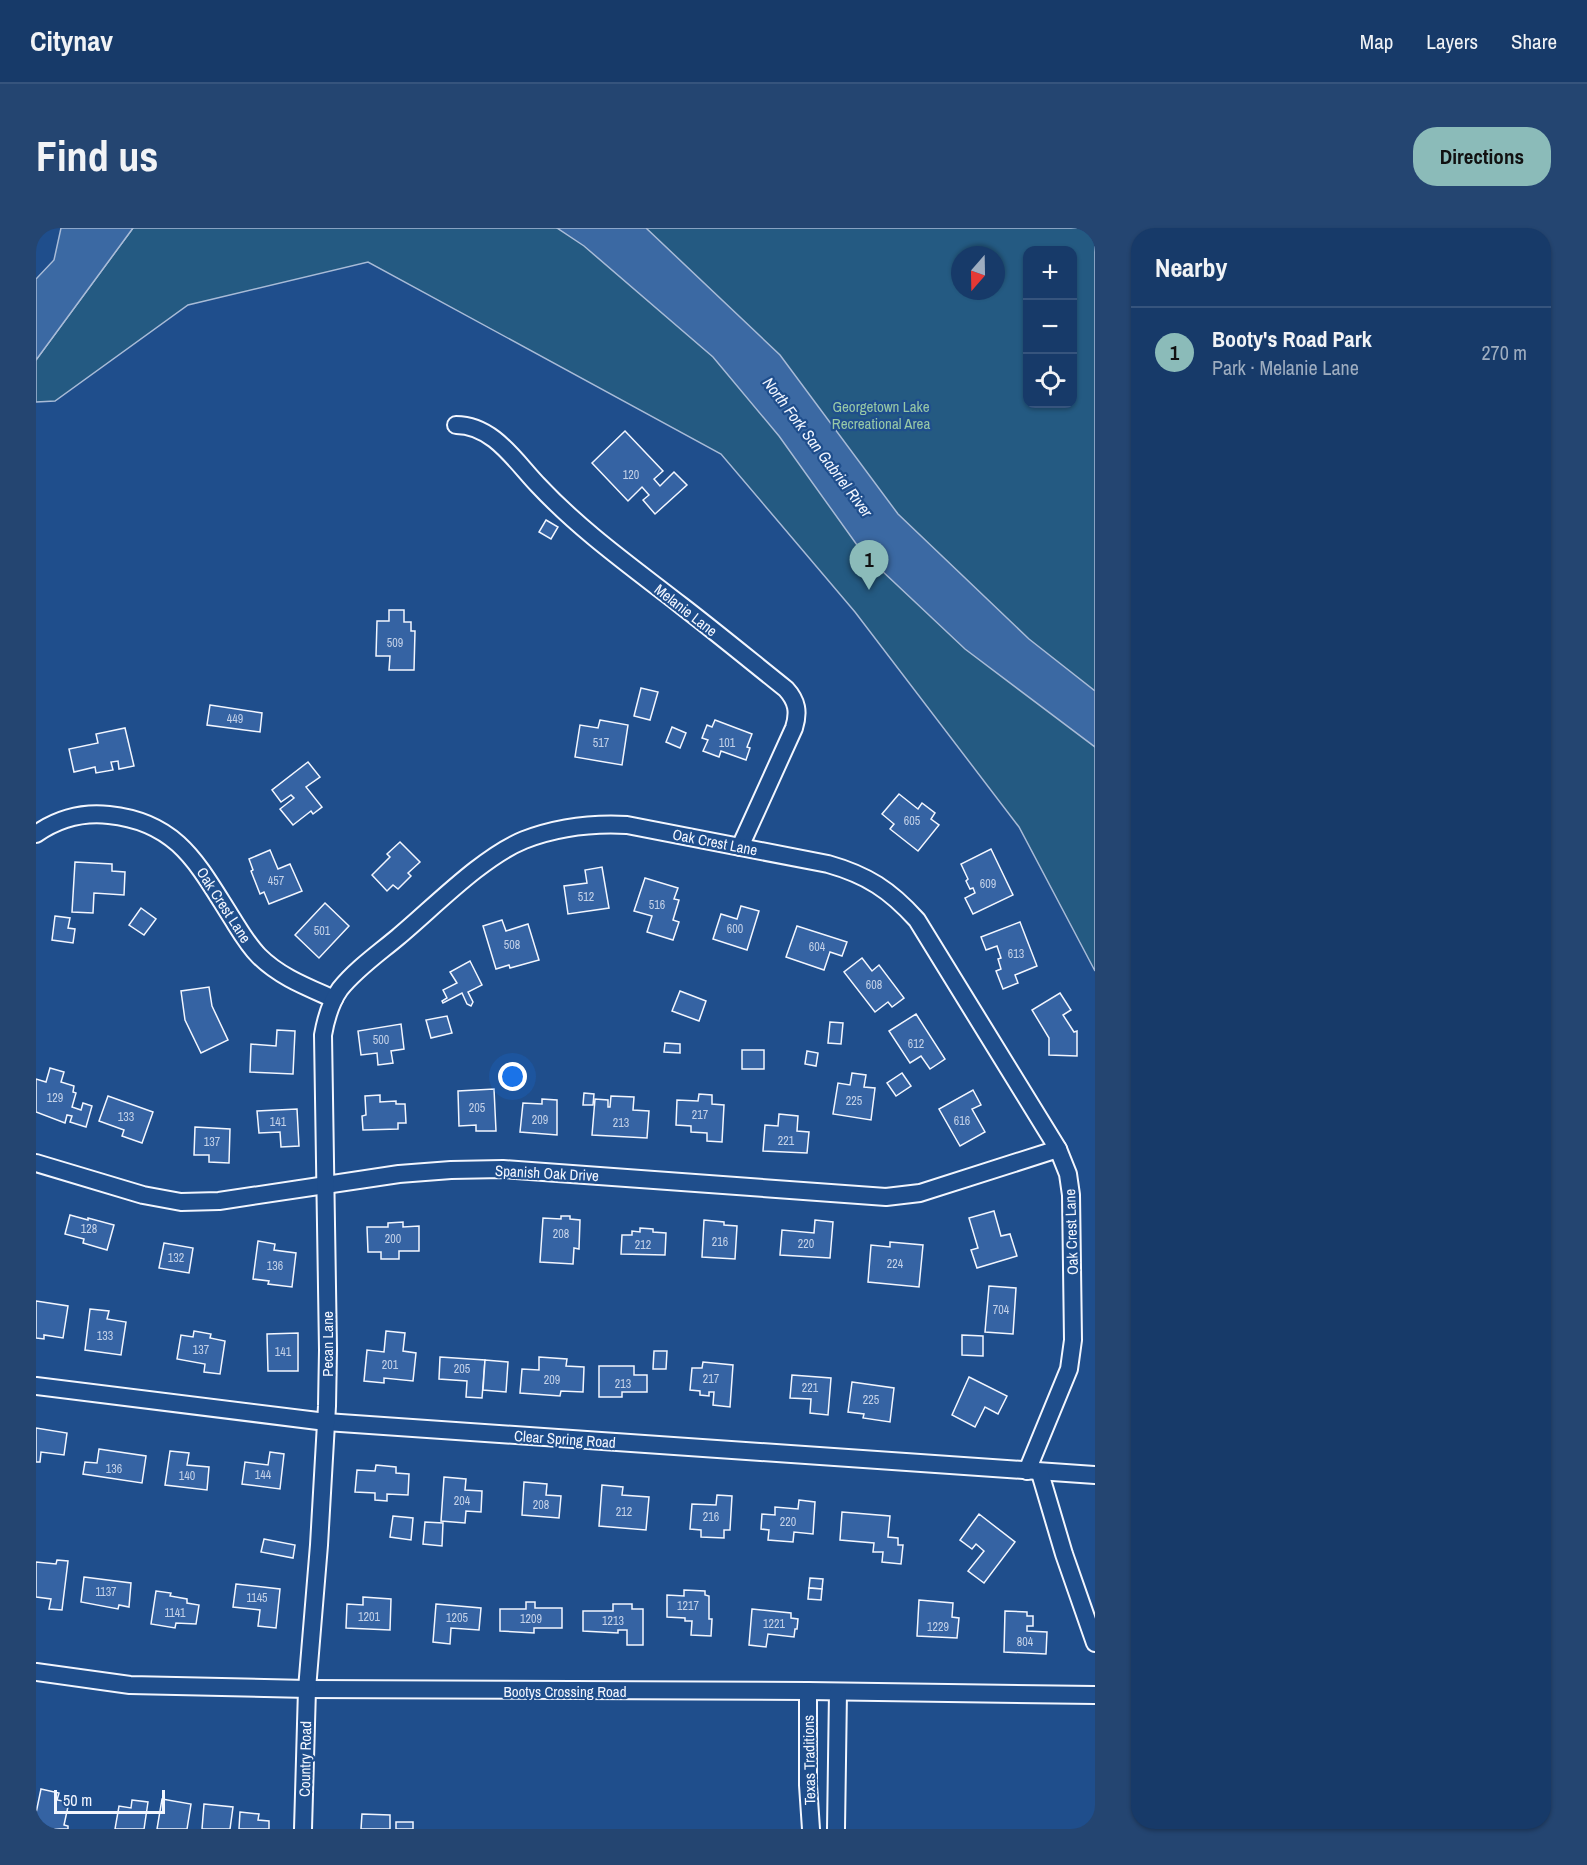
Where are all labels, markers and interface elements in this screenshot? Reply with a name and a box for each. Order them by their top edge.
text: Citynav [30,22,113,60]
text: Map [1360,27,1393,56]
text: Layers [1426,27,1478,56]
text: Share [1511,27,1557,56]
button: Directions [1413,127,1551,186]
text: Find us [36,128,158,184]
north arrow [951,246,1005,300]
map controls [1023,246,1077,408]
button: + [1023,246,1077,300]
text: Nearby [1155,250,1227,285]
button: − [1023,300,1077,354]
text: Booty's Road Park [1212,324,1372,354]
text: 1 [1170,339,1179,366]
text: 270 m [1481,339,1527,366]
button: locate [1023,354,1077,408]
text: Park · Melanie Lane [1212,354,1359,381]
water label: North Fork San Gabriel River [758,372,878,522]
park label: Georgetown Lake Recreational Area [832,396,930,434]
house number: 120 [623,467,639,483]
pin: 1 [850,540,888,590]
street label: Melanie Lane [650,579,722,641]
house number: 509 [387,635,403,651]
house number: 449 [227,711,243,727]
house number: 517 [593,735,610,751]
house number: 101 [719,735,736,751]
house number: 605 [904,813,921,829]
street label: Oak Crest Lane [671,823,759,861]
street label: Oak Crest Lane [192,863,256,947]
house number: 457 [268,873,285,889]
house number: 609 [980,876,996,892]
house number: 512 [578,889,594,905]
house number: 516 [649,897,665,913]
house number: 600 [727,921,743,937]
house number: 501 [314,923,331,939]
house number: 508 [504,937,520,953]
house number: 604 [809,939,826,955]
house number: 613 [1008,946,1024,962]
house number: 608 [866,977,882,993]
house number: 500 [373,1032,389,1048]
house number: 612 [908,1036,924,1052]
your location [498,1062,527,1091]
house number: 129 [47,1090,63,1106]
house number: 225 [846,1093,863,1109]
house number: 205 [469,1100,486,1116]
house number: 217 [692,1107,709,1123]
house number: 133 [118,1109,134,1125]
house number: 209 [532,1112,548,1128]
house number: 616 [954,1113,970,1129]
house number: 141 [270,1114,287,1130]
house number: 213 [613,1115,629,1131]
house number: 221 [778,1133,795,1149]
house number: 137 [204,1134,221,1150]
street label: Spanish Oak Drive [495,1160,600,1186]
street label: Oak Crest Lane [1059,1188,1083,1275]
house number: 128 [81,1221,97,1237]
house number: 208 [553,1226,569,1242]
house number: 200 [385,1231,401,1247]
house number: 216 [712,1234,728,1250]
house number: 220 [798,1236,814,1252]
house number: 212 [635,1237,651,1253]
house number: 132 [168,1250,184,1266]
house number: 224 [887,1256,904,1272]
house number: 136 [267,1258,283,1274]
house number: 704 [993,1302,1010,1318]
street label: Pecan Lane [317,1311,338,1377]
house number: 133 [97,1328,113,1344]
house number: 137 [193,1342,210,1358]
house number: 141 [275,1344,292,1360]
house number: 201 [382,1357,399,1373]
house number: 205 [454,1361,471,1377]
house number: 217 [703,1371,720,1387]
house number: 209 [544,1372,560,1388]
house number: 213 [615,1376,631,1392]
house number: 221 [802,1380,819,1396]
house number: 225 [863,1392,880,1408]
street label: Clear Spring Road [513,1425,617,1453]
house number: 136 [106,1461,122,1477]
house number: 144 [255,1467,272,1483]
house number: 140 [179,1468,195,1484]
house number: 204 [454,1493,471,1509]
house number: 208 [533,1497,549,1513]
house number: 212 [616,1504,632,1520]
house number: 216 [703,1509,719,1525]
house number: 220 [780,1514,796,1530]
house number: 1137 [95,1584,117,1600]
house number: 1145 [246,1590,268,1606]
house number: 1217 [677,1598,699,1614]
house number: 1141 [164,1605,186,1621]
house number: 1201 [358,1609,380,1625]
house number: 1205 [446,1610,468,1626]
house number: 1209 [520,1611,542,1627]
house number: 1213 [602,1613,624,1629]
house number: 1221 [763,1616,785,1632]
house number: 1229 [927,1619,949,1635]
house number: 804 [1017,1634,1034,1650]
street label: Bootys Crossing Road [503,1681,627,1702]
street label: Texas Traditions [798,1715,820,1805]
street label: Country Road [294,1721,316,1797]
scale bar [54,1787,165,1814]
text: 50 m [63,1789,92,1811]

